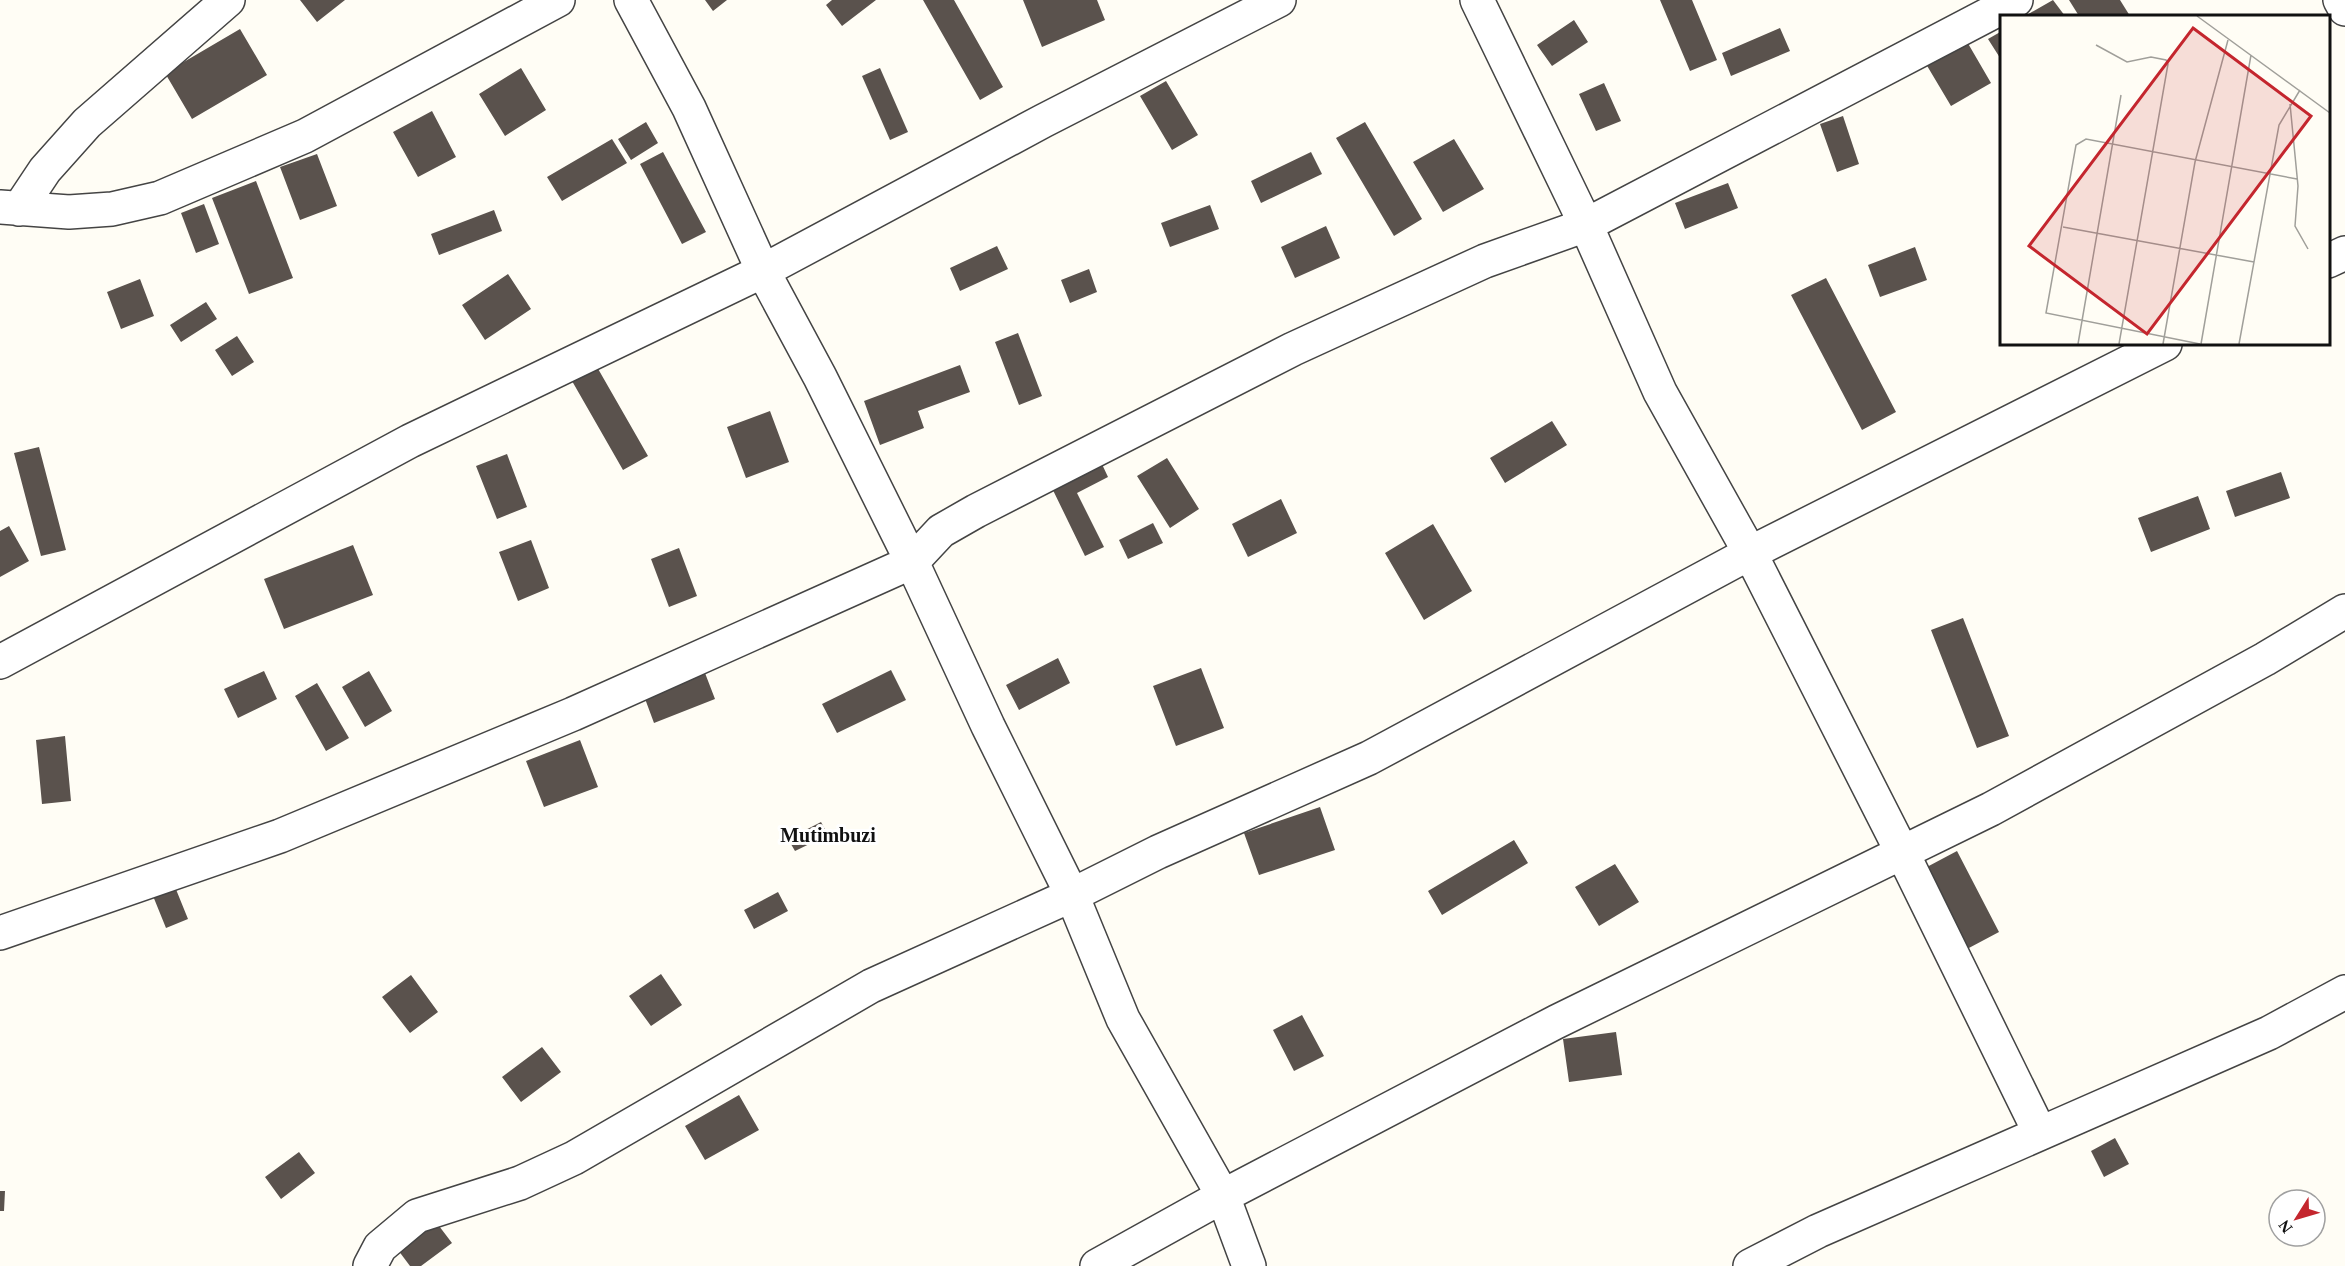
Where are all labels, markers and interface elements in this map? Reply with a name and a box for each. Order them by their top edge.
inset map [2000,15,2330,345]
district label: Mutimbuzi [780,824,876,846]
north arrow [2267,1188,2327,1248]
text: N [2275,1217,2296,1236]

